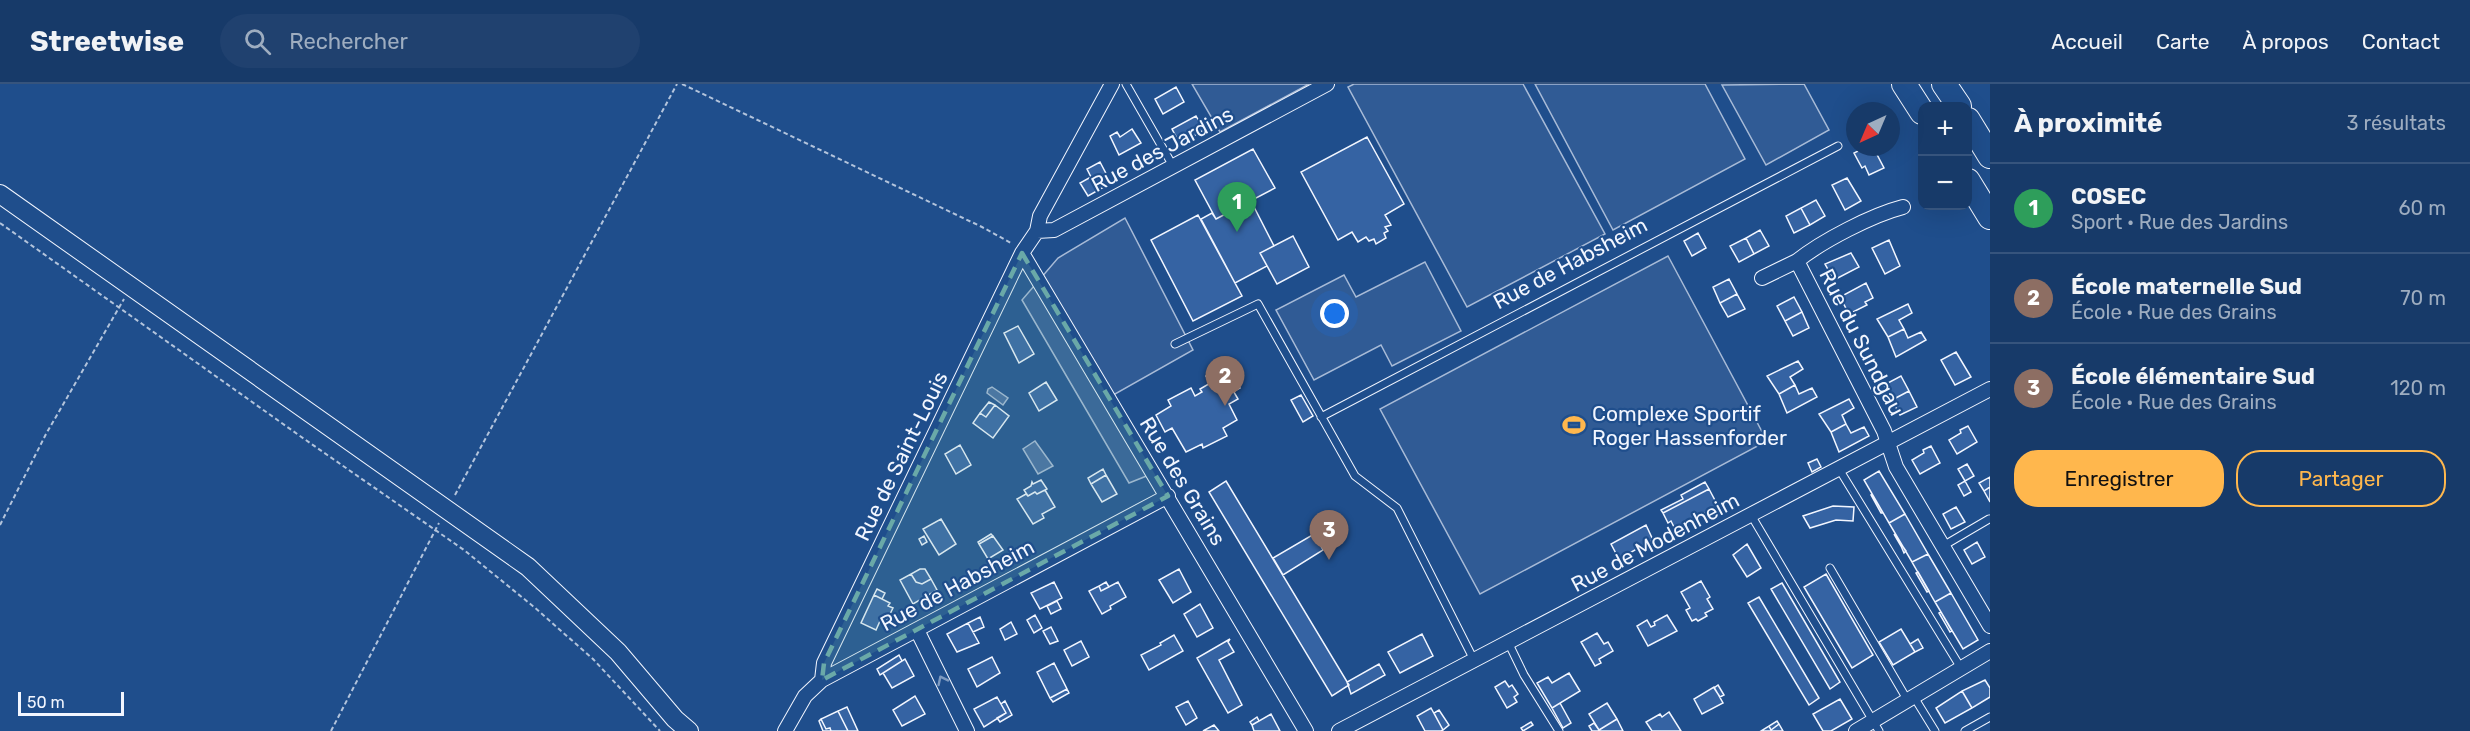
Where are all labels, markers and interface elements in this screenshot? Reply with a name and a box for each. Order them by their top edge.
search box [220,14,640,68]
text: Streetwise [30,25,184,58]
icon: search [241,25,274,58]
text: Rechercher [289,28,408,55]
text: Accueil [2051,29,2123,54]
text: Carte [2156,29,2209,54]
text: À propos [2242,29,2329,54]
text: Contact [2362,29,2440,54]
street label: Rue des Jardins [1087,101,1237,197]
north arrow [1846,102,1900,156]
map controls [1918,102,1972,210]
button: + [1918,102,1972,156]
text: À proximité [2014,108,2163,139]
text: 3 résultats [2347,111,2446,135]
button: − [1918,156,1972,210]
pin: 1 [1218,182,1256,232]
text: COSEC [2071,183,2146,210]
text: 1 [2029,196,2038,220]
text: 60 m [2399,196,2446,220]
text: Sport · Rue des Jardins [2071,210,2288,234]
street label: Rue de Habsheim [1489,212,1651,314]
street label: Rue du Sundgau [1814,264,1910,420]
text: École maternelle Sud [2071,273,2302,300]
text: 2 [2027,286,2040,310]
text: 70 m [2400,286,2446,310]
your location [1320,299,1349,328]
text: École · Rue des Grains [2071,300,2277,324]
pin: 2 [1206,356,1244,406]
text: École élémentaire Sud [2071,363,2315,390]
street label: Rue de Saint-Louis [849,367,953,545]
text: 3 [2027,376,2040,400]
text: 120 m [2390,376,2446,400]
text: École · Rue des Grains [2071,390,2277,414]
place label: Complexe Sportif Roger Hassenforder [1592,401,1787,450]
street label: Rue des Grains [1135,412,1231,550]
sports icon: Complexe Sportif Roger Hassenforder [1561,412,1587,438]
button: Enregistrer [2014,450,2224,507]
button: Partager [2236,450,2446,507]
street label: Rue de Modenheim [1567,487,1743,597]
pin: 3 [1310,510,1348,560]
street label: Rue de Habsheim [876,534,1038,636]
one-way arrow [938,676,949,687]
scale bar [18,689,124,716]
text: 50 m [27,693,65,712]

